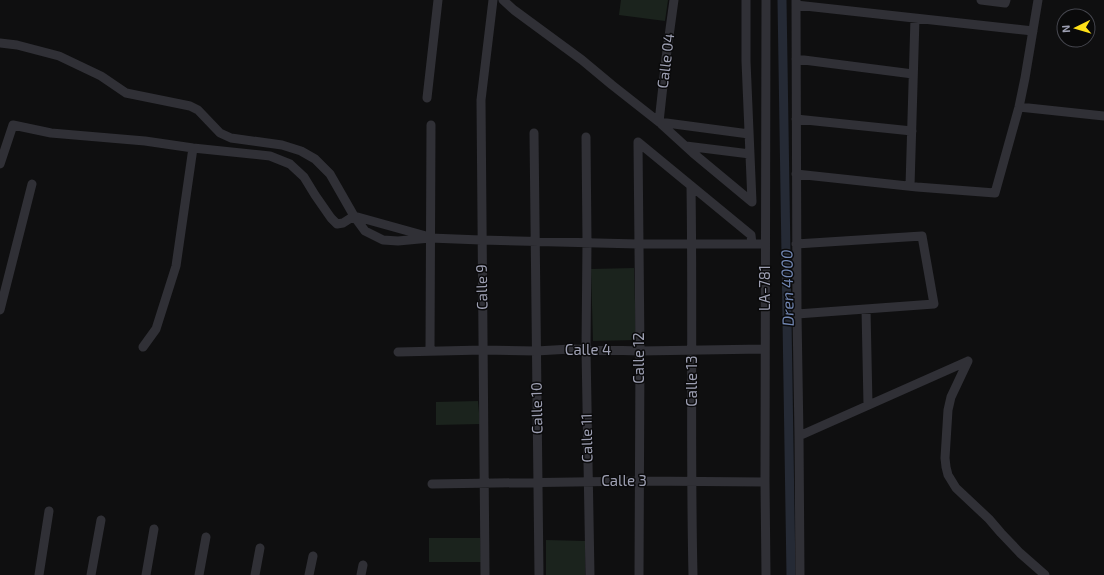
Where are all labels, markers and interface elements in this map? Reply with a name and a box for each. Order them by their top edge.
north arrow [1056,8,1096,48]
text: N [1059,24,1072,33]
street label: Calle 04 [653,32,677,89]
water label: Dren 4000 [776,249,797,327]
street label: Calle 9 [472,264,490,310]
street label: LA-781 [755,265,773,311]
street label: Calle 12 [629,332,647,384]
street label: Calle 4 [565,340,611,358]
street label: Calle 13 [682,355,700,407]
street label: Calle 10 [527,382,545,434]
street label: Calle 11 [577,413,595,463]
street label: Calle 3 [601,471,647,489]

